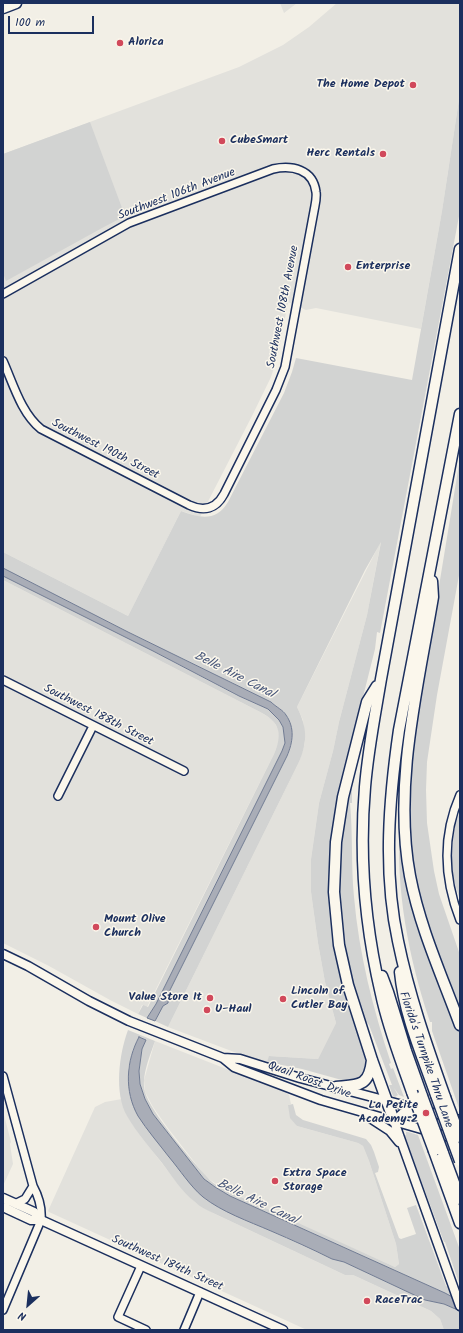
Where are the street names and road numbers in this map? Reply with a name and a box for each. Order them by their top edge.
street label: Southwest 106th Avenue [116,166,238,224]
street label: Southwest 108th Avenue [265,244,303,370]
street label: Southwest 190th Street [49,417,161,483]
street label: Southwest 188th Street [41,682,155,750]
street label: Florida's Turnpike Thru Lane [395,990,455,1130]
street label: Quail Roost Drive [266,1059,352,1103]
street label: Southwest 184th Street [109,1233,225,1295]

